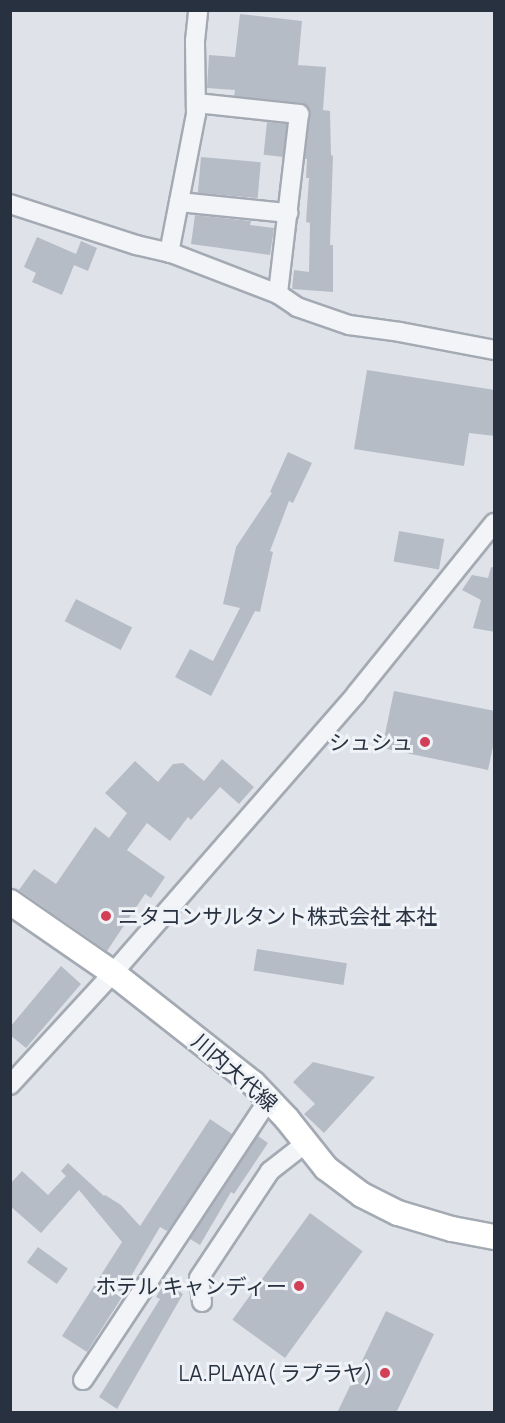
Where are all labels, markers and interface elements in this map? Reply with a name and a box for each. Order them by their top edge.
place label: シュシュ [329,729,413,755]
marker: シュシュ [418,735,432,749]
place label: ニタコンサルタント株式会社 本社 [118,903,437,929]
marker: ニタコンサルタント株式会社 本社 [99,909,113,923]
street label: 川内大代線 [187,1028,283,1116]
place label: ホテル キャンディー [94,1273,287,1299]
marker: ホテル キャンディー [292,1279,306,1293]
place label: LA.PLAYA( ラプラヤ) [179,1360,373,1386]
marker: LA.PLAYA( ラプラヤ) [378,1366,392,1380]

